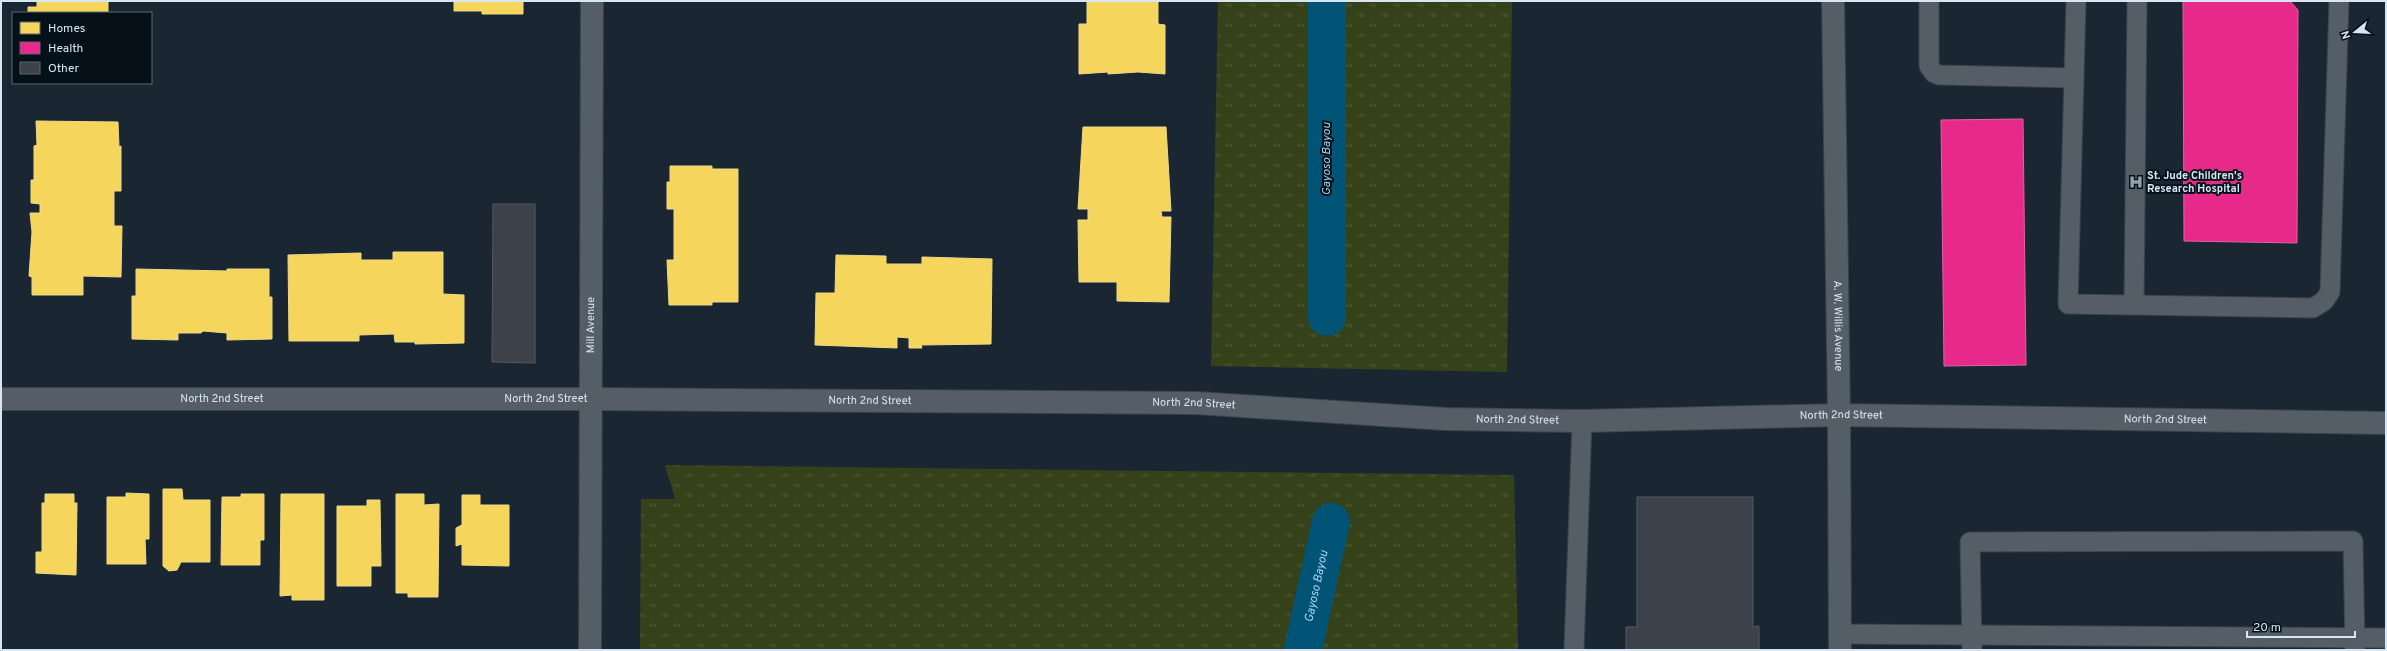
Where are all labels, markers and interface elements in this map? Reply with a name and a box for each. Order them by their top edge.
legend [12,12,152,84]
north arrow [2335,12,2375,52]
text: Homes [48,21,85,37]
text: N [2339,29,2354,41]
text: Health [48,41,83,57]
text: Other [48,61,80,77]
water label: Gayoso Bayou [1319,122,1335,196]
place label: St. Jude Children's Research Hospital [2147,169,2242,196]
hospital icon: St. Jude Children's Research Hospital [2128,174,2144,190]
street label: A. W. Willis Avenue [1830,280,1845,372]
street label: Mill Avenue [584,297,598,353]
street label: North 2nd Street [180,392,264,406]
street label: North 2nd Street [504,392,588,406]
street label: North 2nd Street [828,394,912,408]
street label: North 2nd Street [1152,396,1236,413]
street label: North 2nd Street [1800,408,1883,423]
street label: North 2nd Street [1476,412,1559,428]
street label: North 2nd Street [2124,412,2207,427]
water label: Gayoso Bayou [1301,549,1333,624]
scale bar [2247,613,2355,639]
text: 20 m [2253,620,2281,636]

